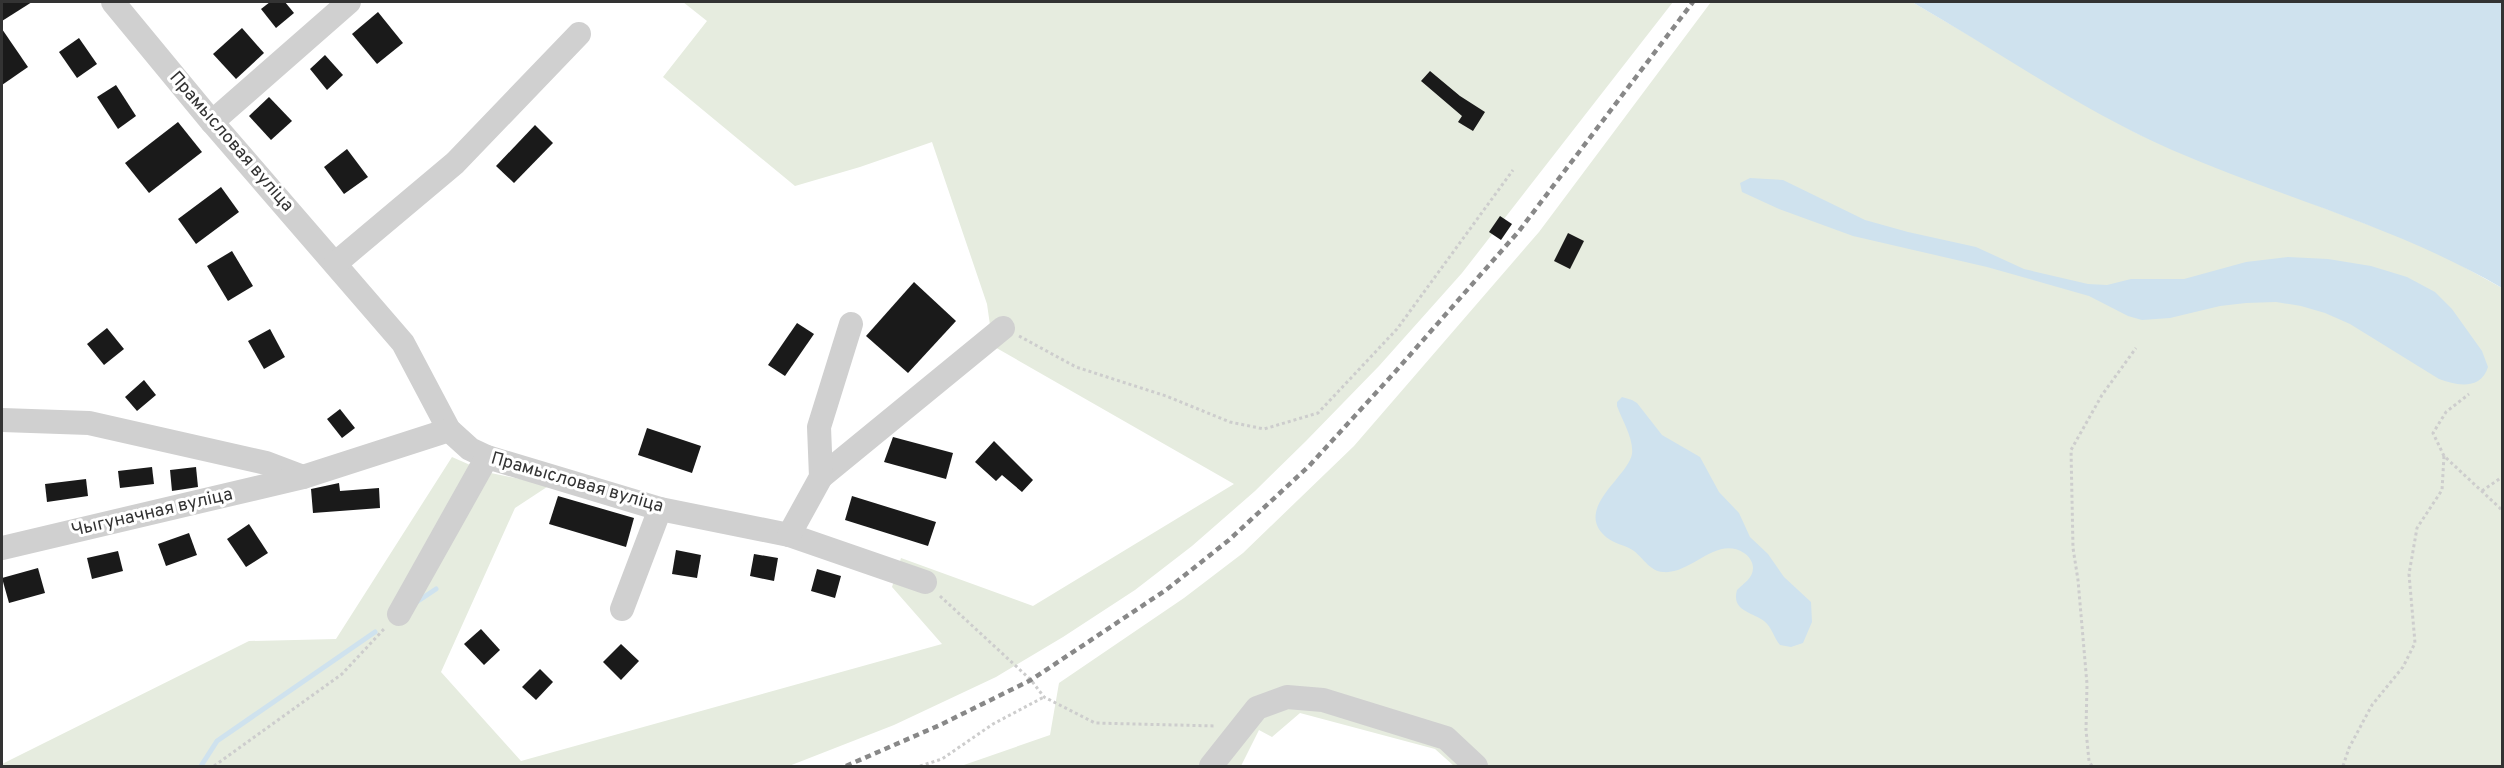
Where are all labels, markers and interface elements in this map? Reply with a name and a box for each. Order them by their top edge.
street label: Прамысловая вуліца [164,67,298,217]
street label: Прамысловая вуліца [488,447,666,519]
street label: Чыгуначная вуліца [69,483,235,543]

